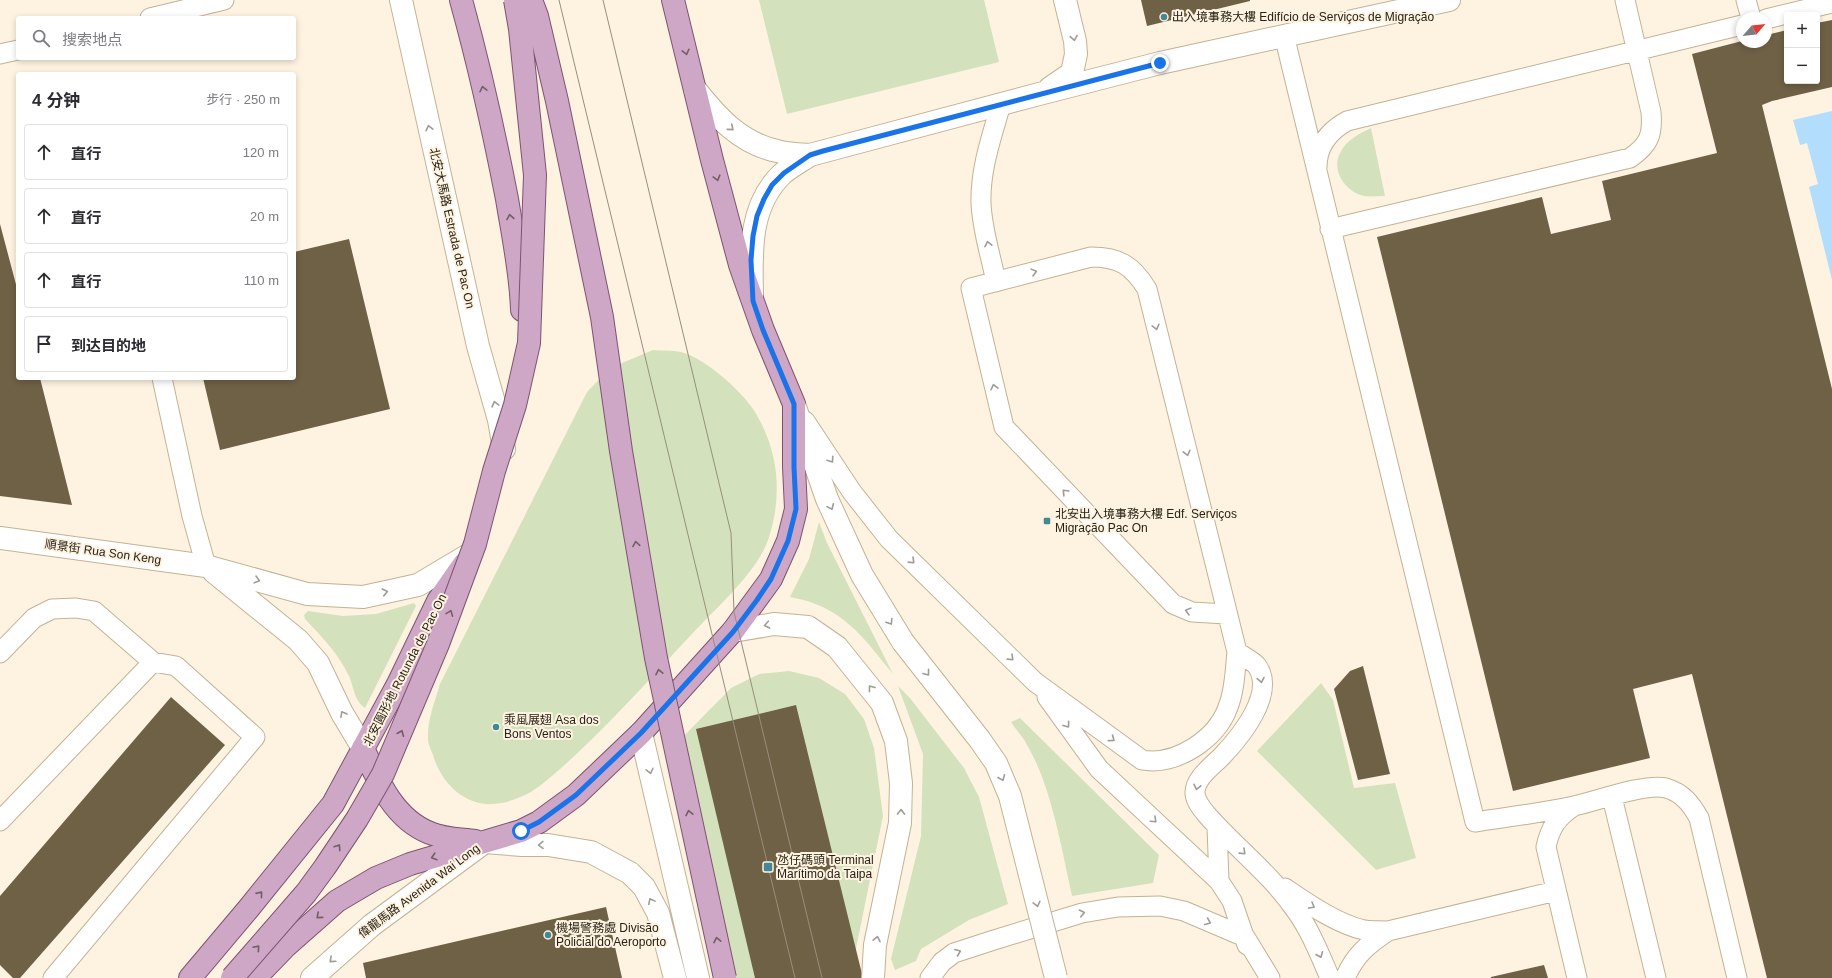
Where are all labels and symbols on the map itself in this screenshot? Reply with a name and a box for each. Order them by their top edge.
place label: 出入境事務大樓 Edifício de Serviços de Migração [1172,10,1434,24]
marker: 出入境事務大樓 Edifício de Serviços de Migração [1159,12,1169,22]
north arrow [1736,12,1772,48]
one-way arrow [1070,35,1078,41]
one-way arrow [681,48,690,55]
route end [1151,54,1169,72]
one-way arrow [480,86,488,92]
one-way arrow [426,124,434,131]
one-way arrow [727,124,734,131]
street label: 北安大馬路 Estrada de Pac On [427,146,477,310]
one-way arrow [712,174,721,181]
one-way arrow [506,213,515,220]
one-way arrow [984,241,993,247]
one-way arrow [1031,268,1037,276]
one-way arrow [1151,323,1160,330]
one-way arrow [991,384,999,391]
one-way arrow [491,400,500,407]
one-way arrow [1182,450,1190,456]
one-way arrow [826,456,834,463]
one-way arrow [1063,489,1070,496]
one-way arrow [826,503,834,510]
place label: 北安出入境事務大樓 Edf. Serviços Migração Pac On [1055,507,1237,535]
marker: 北安出入境事務大樓 Edf. Serviços Migração Pac On [1042,516,1052,526]
street label: 順景街 Rua Son Keng [44,537,162,567]
one-way arrow [632,541,641,547]
one-way arrow [907,556,915,564]
one-way arrow [254,575,261,584]
one-way arrow [382,589,388,597]
street label: 北安圓形地 Rotunda de Pac On [360,592,450,748]
one-way arrow [1184,607,1191,616]
one-way arrow [445,609,453,616]
one-way arrow [886,618,893,625]
one-way arrow [764,620,770,629]
one-way arrow [1006,653,1014,661]
one-way arrow [923,668,930,675]
one-way arrow [655,669,663,675]
one-way arrow [1257,677,1265,683]
one-way arrow [869,685,876,692]
one-way arrow [341,711,348,718]
place label: 乘風展翅 Asa dos Bons Ventos [504,713,599,741]
one-way arrow [1062,720,1069,727]
marker: 乘風展翅 Asa dos Bons Ventos [491,722,501,732]
one-way arrow [396,730,404,738]
one-way arrow [1107,734,1114,741]
one-way arrow [645,767,654,774]
one-way arrow [998,775,1006,782]
one-way arrow [1193,784,1201,790]
one-way arrow [897,809,905,815]
one-way arrow [686,810,694,816]
one-way arrow [1149,816,1156,823]
route start [512,822,530,840]
street label: 偉龍馬路 Avenida Wai Long [356,841,482,941]
one-way arrow [538,841,544,849]
one-way arrow [333,844,341,851]
one-way arrow [1238,847,1246,854]
one-way arrow [431,852,438,861]
place label: 氹仔碼頭 Terminal Marítimo da Taipa [777,853,874,881]
marker: 氹仔碼頭 Terminal Marítimo da Taipa [762,861,774,873]
one-way arrow [256,892,263,899]
one-way arrow [648,898,656,905]
one-way arrow [1032,900,1041,907]
one-way arrow [1308,901,1316,908]
one-way arrow [1078,910,1085,918]
one-way arrow [317,911,324,918]
one-way arrow [1205,917,1212,925]
place label: 機場警務處 Divisão Policial do Aeroporto [556,921,666,949]
marker: 機場警務處 Divisão Policial do Aeroporto [543,930,553,940]
one-way arrow [872,936,880,942]
one-way arrow [713,937,721,943]
one-way arrow [253,946,260,953]
one-way arrow [954,949,961,957]
one-way arrow [1315,951,1323,959]
one-way arrow [329,955,337,962]

